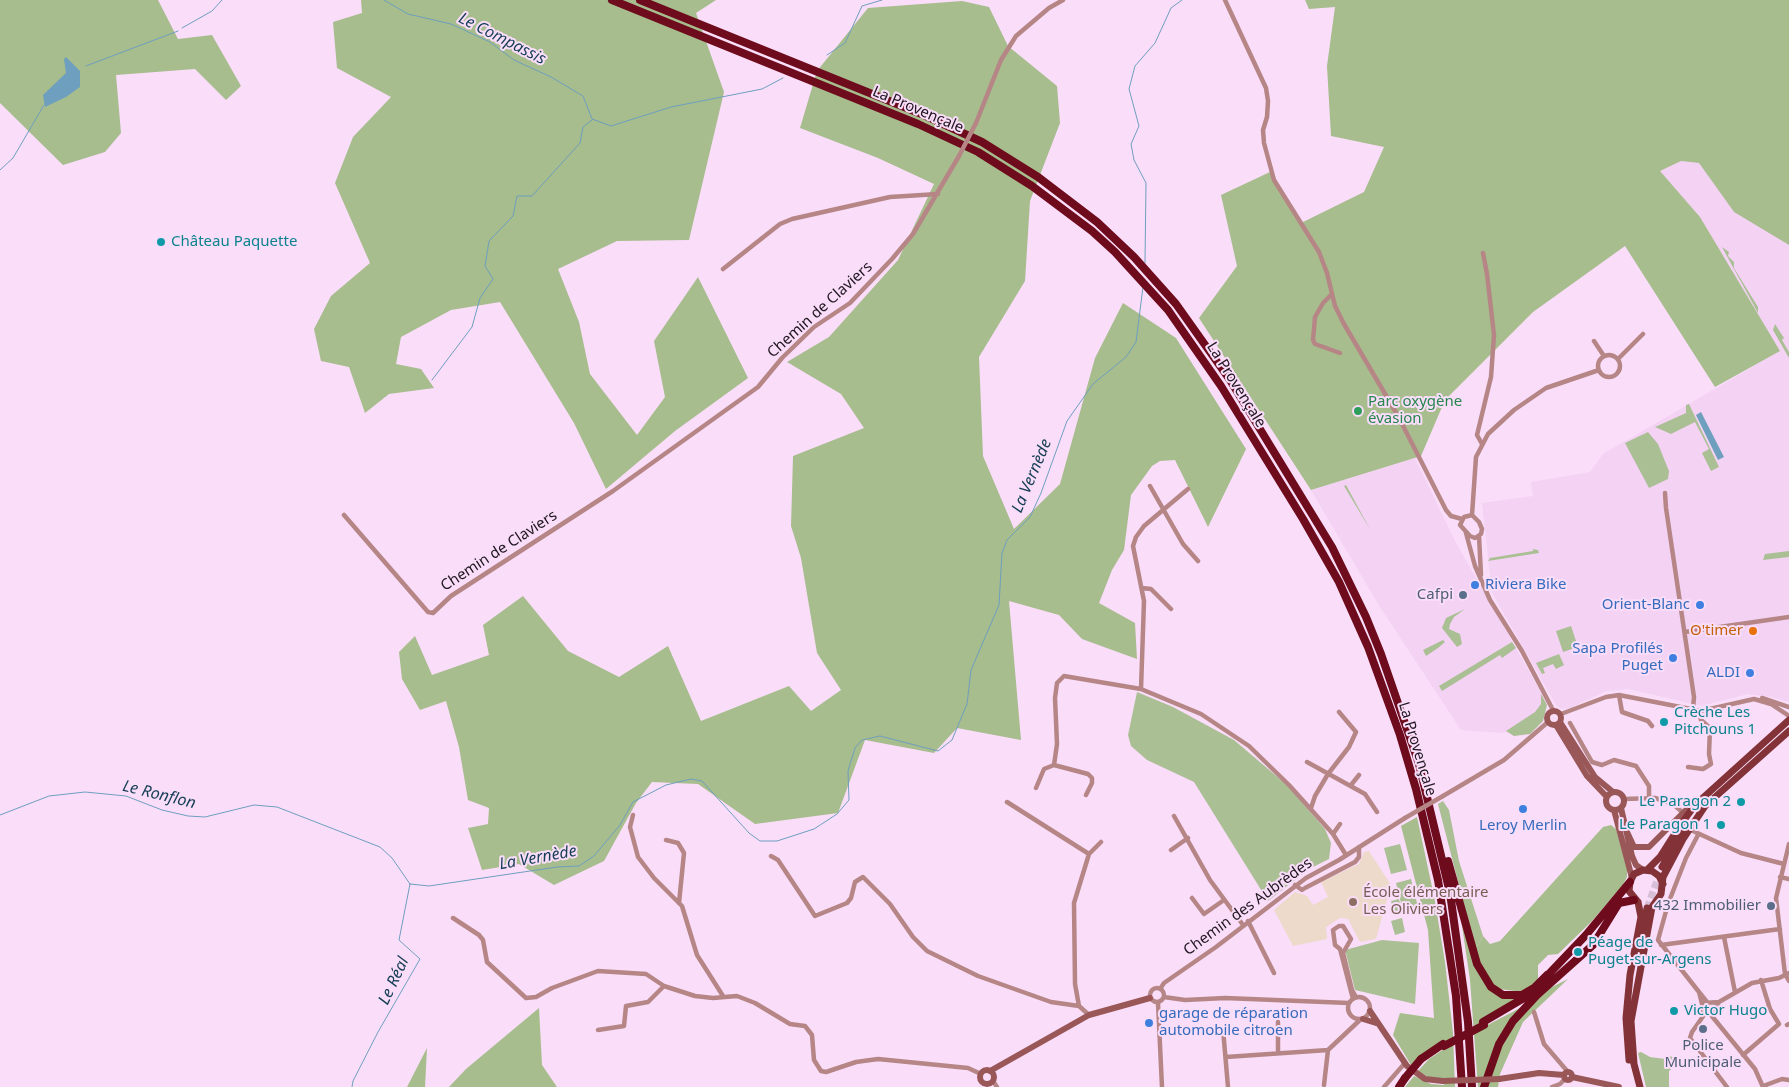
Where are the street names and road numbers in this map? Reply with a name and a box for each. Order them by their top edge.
street label: La Provençale [870,83,966,137]
street label: Chemin de Claviers [764,258,876,362]
street label: La Provençale [1203,339,1269,431]
street label: Chemin de Claviers [438,507,560,595]
street label: La Provençale [1394,700,1440,798]
street label: Chemin des Aubrèdes [1180,854,1316,960]

